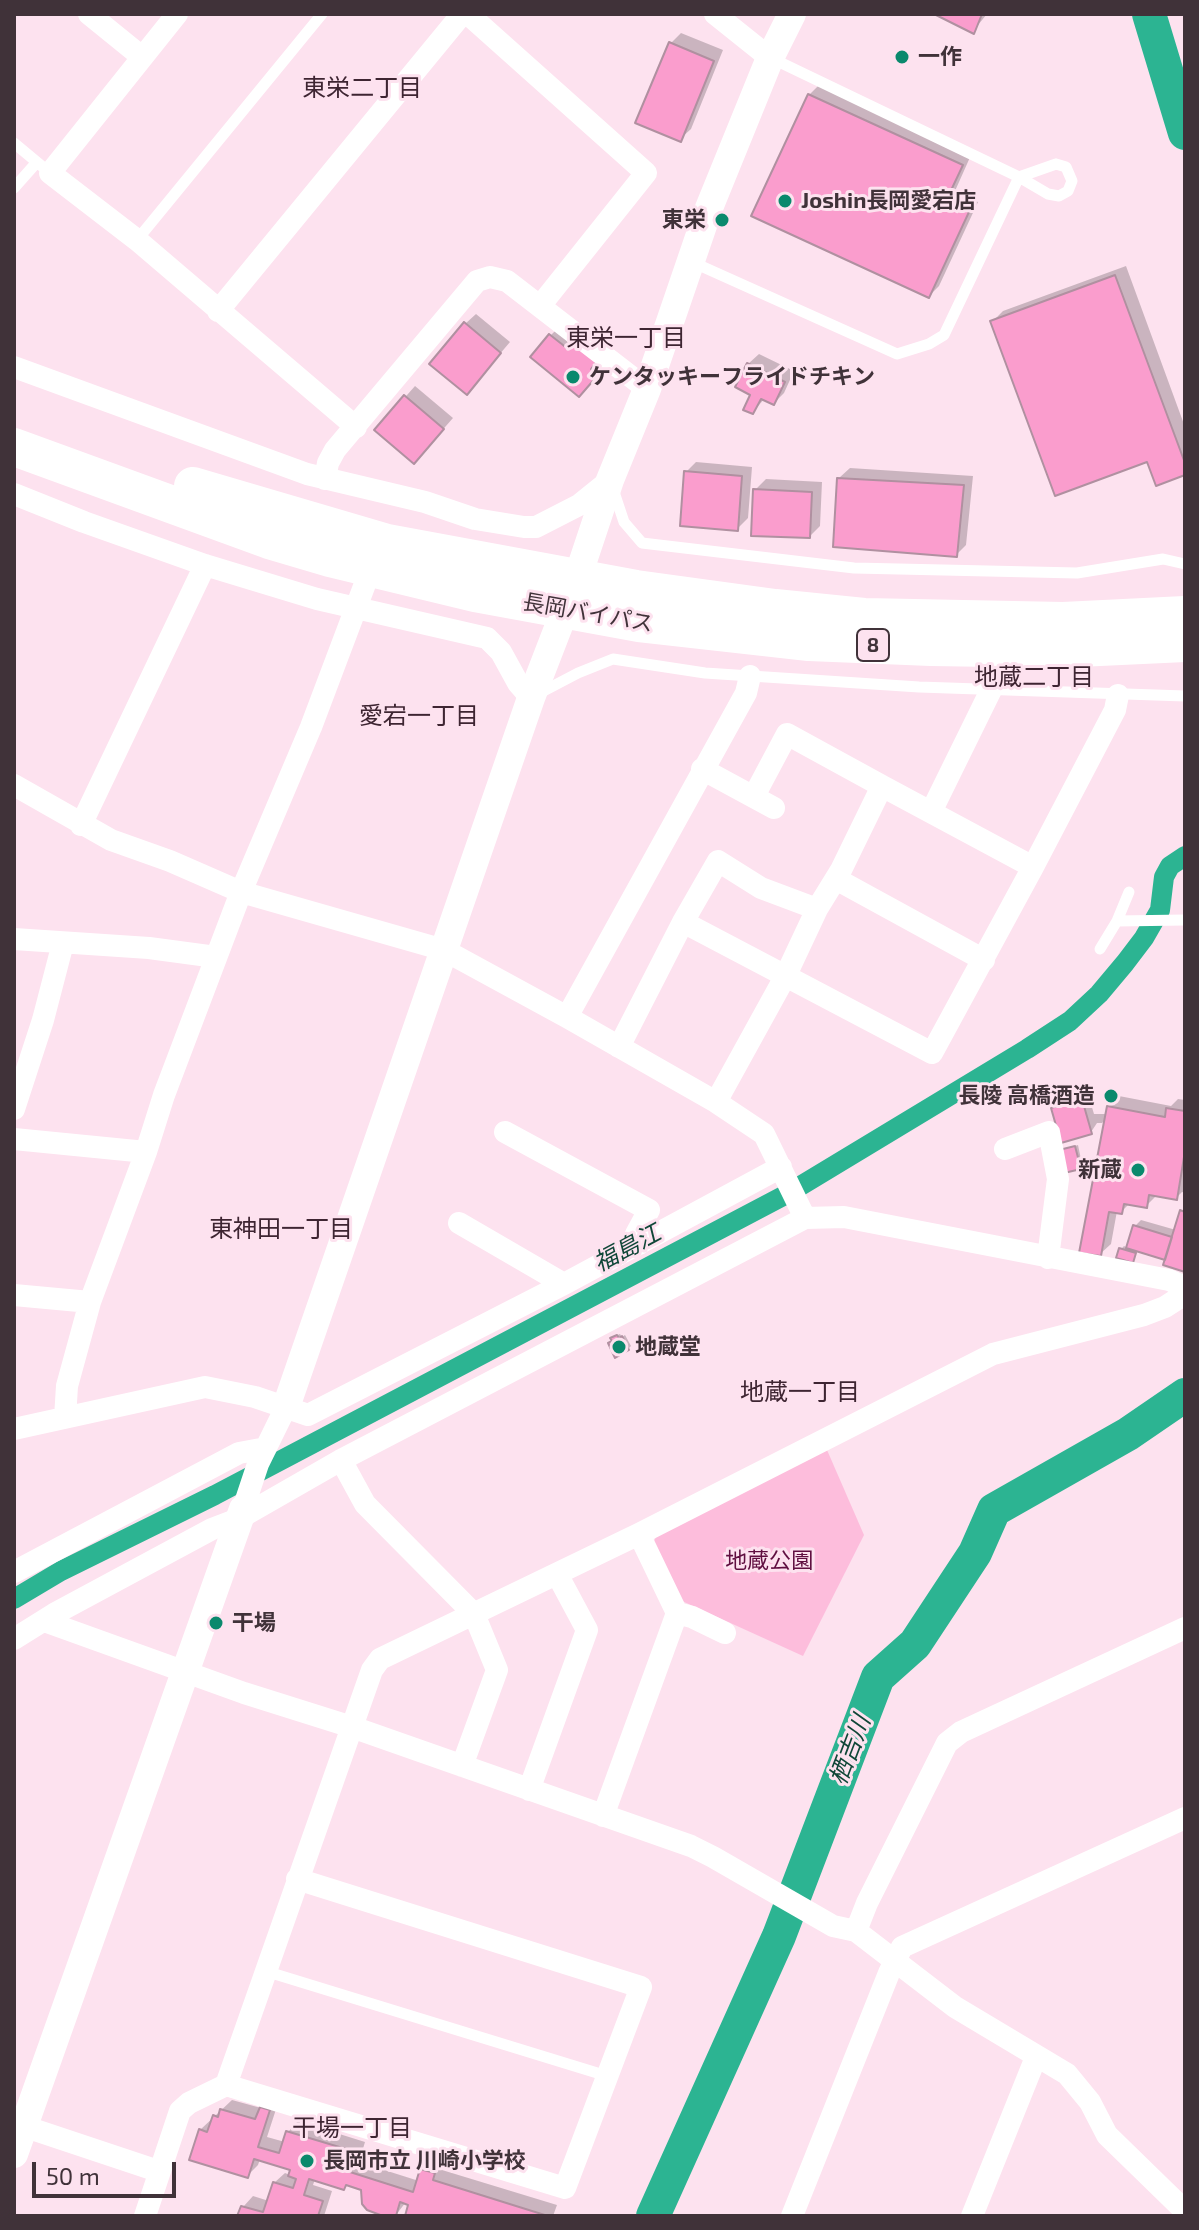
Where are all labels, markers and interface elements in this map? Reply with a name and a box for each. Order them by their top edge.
place label: 一作 [918,44,962,70]
marker: 一作 [893,48,911,66]
district label: 東栄二丁目 [302,74,422,102]
place label: Joshin長岡愛宕店 [801,188,976,214]
marker: Joshin長岡愛宕店 [776,192,794,210]
place label: 東栄 [662,207,706,233]
marker: 東栄 [713,211,731,229]
district label: 東栄一丁目 [566,324,686,352]
place label: ケンタッキーフライドチキン [589,364,875,390]
marker: ケンタッキーフライドチキン [564,368,582,386]
street label: 長岡バイパス [521,589,655,637]
road number: 8 [857,629,889,661]
district label: 地蔵二丁目 [974,663,1094,691]
district label: 愛宕一丁目 [359,702,479,730]
place label: 長陵 高橋酒造 [958,1083,1095,1109]
marker: 長陵 高橋酒造 [1102,1087,1120,1105]
place label: 新蔵 [1078,1157,1122,1183]
marker: 新蔵 [1129,1161,1147,1179]
district label: 東神田一丁目 [209,1215,353,1243]
water label: 福島江 [588,1218,666,1278]
place label: 地蔵堂 [635,1334,701,1360]
marker: 地蔵堂 [610,1338,628,1356]
district label: 地蔵一丁目 [740,1378,860,1406]
park label: 地蔵公園 [725,1548,813,1574]
place label: 干場 [232,1610,276,1636]
marker: 干場 [207,1614,225,1632]
water label: 栖吉川 [824,1711,876,1789]
district label: 干場一丁目 [292,2114,412,2142]
scale bar [36,2146,180,2196]
place label: 長岡市立 川崎小学校 [323,2148,526,2174]
marker: 長岡市立 川崎小学校 [298,2152,316,2170]
text: 50 m [46,2161,100,2190]

